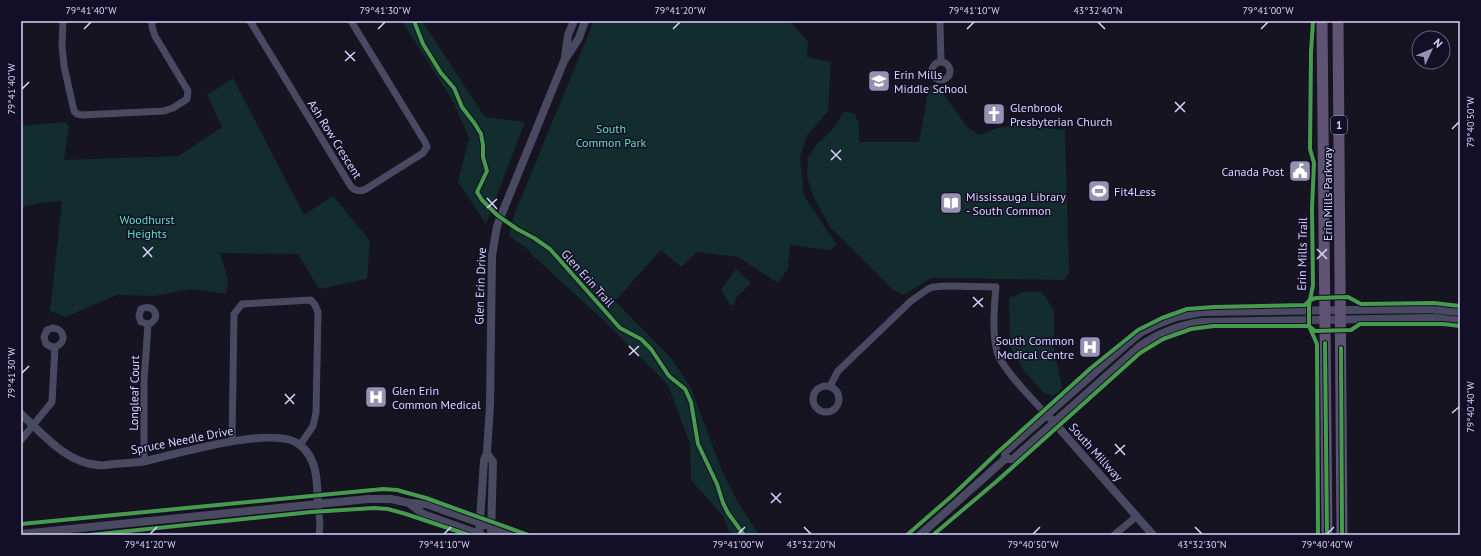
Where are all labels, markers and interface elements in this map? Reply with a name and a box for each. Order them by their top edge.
text: 79°41'40"W [65,4,117,17]
text: 79°41'30"W [359,4,411,17]
text: 79°41'20"W [654,4,706,17]
text: 79°41'10"W [948,4,1000,17]
text: 43°32'40"N [1073,4,1123,17]
text: 79°41'00"W [1242,4,1294,17]
north arrow [1411,30,1451,70]
text: N [1431,36,1446,51]
text: 79°41'40"W [5,63,18,115]
place label: Erin Mills Middle School [894,67,968,96]
school or university icon: Erin Mills Middle School [866,68,892,94]
text: 79°40'50"W [1464,96,1477,148]
street label: Ash Row Crescent [305,97,365,181]
place label: Glenbrook Presbyterian Church [1010,100,1112,129]
church icon: Glenbrook Presbyterian Church [981,101,1007,127]
road number: 1 [1331,116,1347,134]
park label: South Common Park [576,121,647,150]
street label: Erin Mills Parkway [1320,147,1335,241]
public building icon: Canada Post [1287,158,1313,184]
place label: Canada Post [1221,164,1284,179]
sports icon: Fit4Less [1086,178,1112,204]
place label: Fit4Less [1114,184,1156,199]
place label: Mississauga Library - South Common [966,189,1066,218]
library icon: Mississauga Library - South Common [938,190,964,216]
park label: Woodhurst Heights [120,212,175,241]
street label: Erin Mills Trail [1294,217,1310,291]
street label: Glen Erin Trail [558,246,618,310]
street label: Glen Erin Drive [471,247,489,325]
place label: South Common Medical Centre [996,333,1074,362]
hospital icon: South Common Medical Centre [1077,334,1103,360]
text: 79°41'30"W [5,347,18,399]
street label: Longleaf Court [126,355,142,431]
text: 79°40'40"W [1464,381,1477,433]
place label: Glen Erin Common Medical [392,383,481,412]
hospital icon: Glen Erin Common Medical [363,384,389,410]
street label: South Millway [1066,420,1126,485]
street label: Spruce Needle Drive [129,423,235,457]
text: 79°41'20"W [124,538,176,551]
text: 79°41'10"W [418,538,470,551]
text: 79°41'00"W [712,538,764,551]
text: 43°32'20"N [786,538,836,551]
text: 79°40'50"W [1007,538,1059,551]
text: 43°32'30"N [1177,538,1227,551]
text: 79°40'40"W [1301,538,1353,551]

